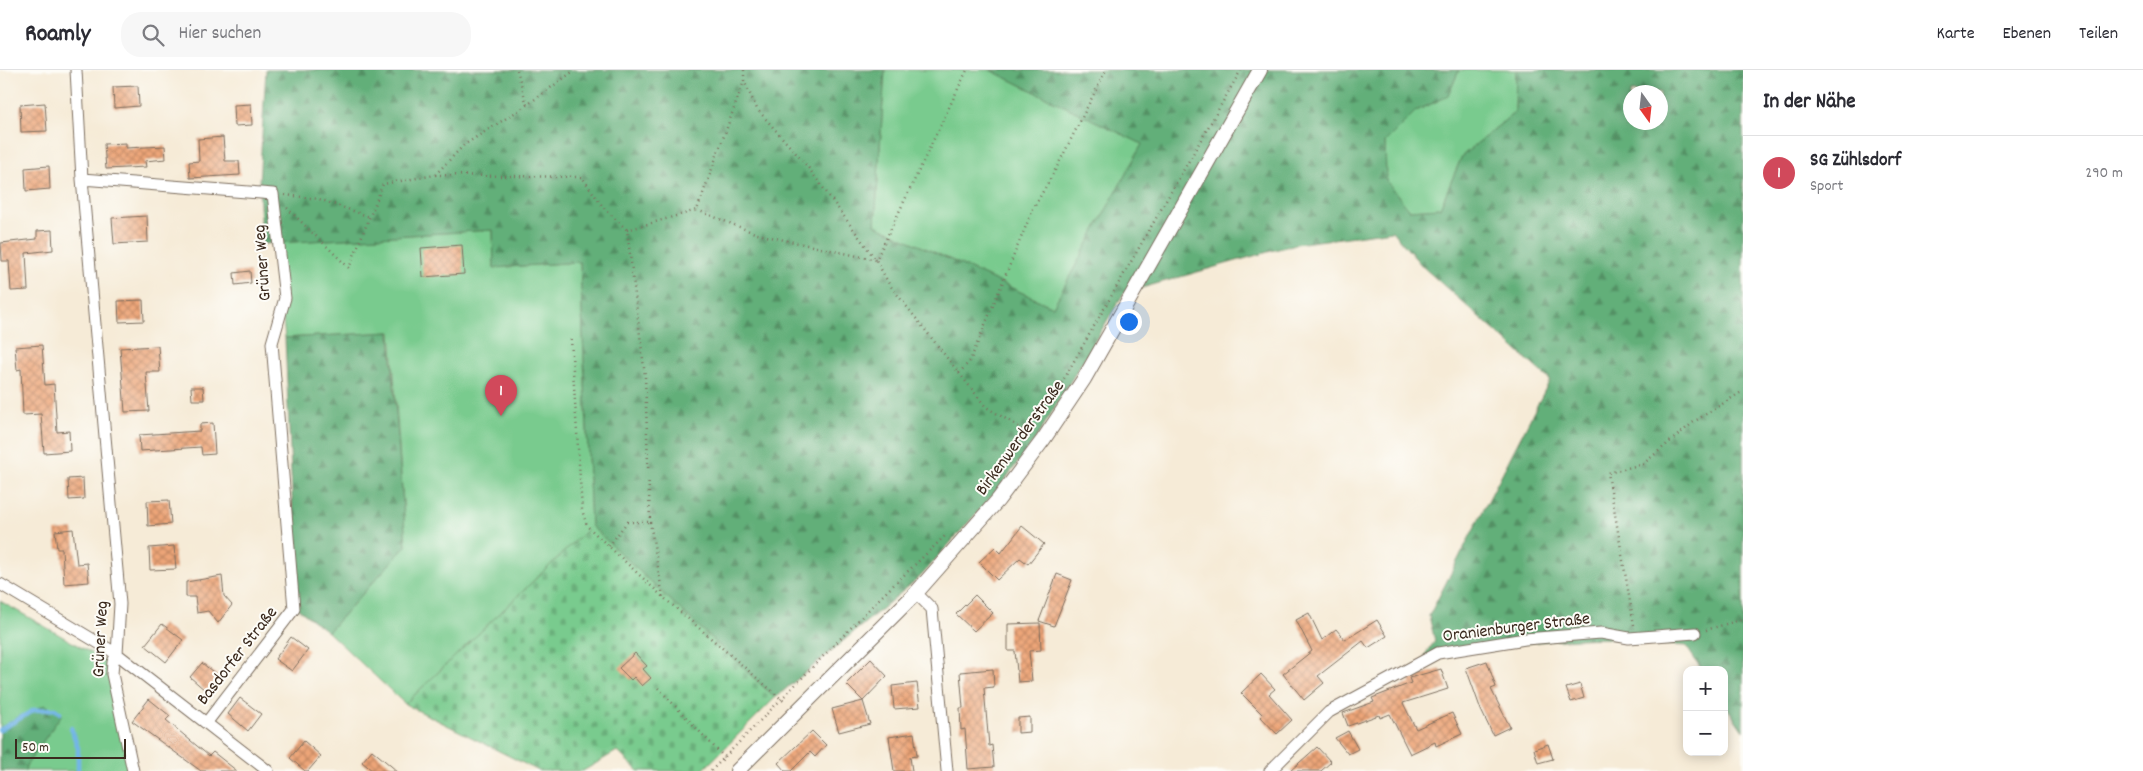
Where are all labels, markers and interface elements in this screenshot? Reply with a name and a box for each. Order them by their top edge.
search box [121,12,471,57]
text: Roamly [25,18,91,52]
icon: search [139,21,167,49]
text: Hier suchen [179,21,261,48]
text: Karte [1937,22,1975,47]
text: Ebenen [2003,22,2051,47]
text: Teilen [2079,22,2118,47]
north arrow [1623,85,1668,130]
text: In der Nähe [1763,88,1855,118]
text: SG Zühlsdorf [1810,148,1901,175]
text: 1 [1777,162,1781,185]
text: 290 m [2085,162,2123,185]
text: Sport [1810,175,1843,198]
street label: Grüner Weg [248,224,279,302]
your location [1116,309,1142,335]
pin: 1 [485,375,517,416]
street label: Birkenwerderstraße [971,376,1071,501]
street label: Grüner Weg [87,600,116,678]
street label: Basdorfer Straße [192,602,284,711]
street label: Oranienburger Straße [1441,607,1591,650]
map controls [1683,666,1728,756]
button: + [1683,666,1728,711]
button: − [1683,711,1728,756]
scale bar [15,736,126,759]
text: 50 m [22,738,49,758]

